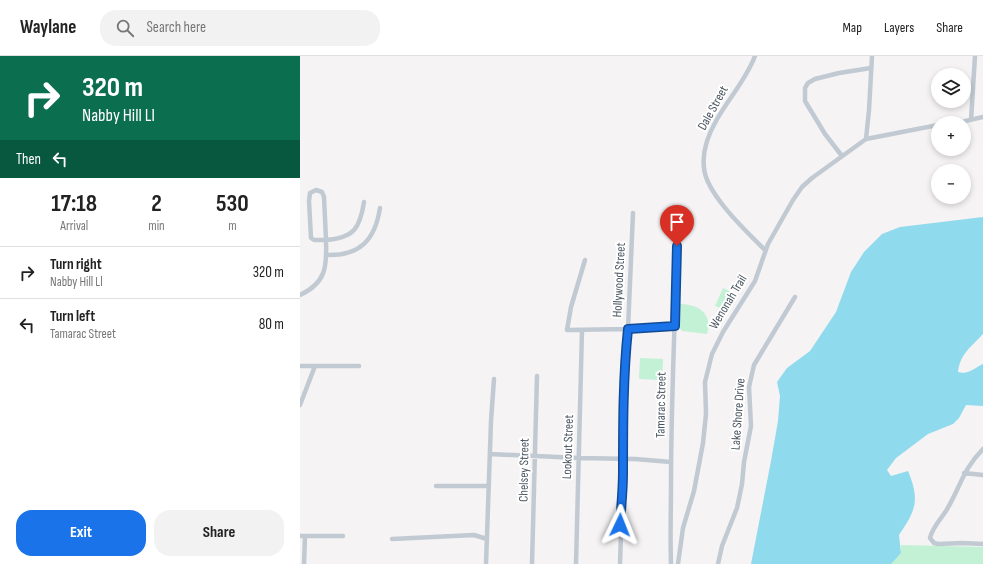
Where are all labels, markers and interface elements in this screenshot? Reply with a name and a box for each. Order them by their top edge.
search box [100,10,380,46]
text: Waylane [20,16,76,39]
icon: search [114,17,136,39]
text: Search here [146,18,206,37]
text: Map [842,19,862,36]
text: Layers [884,19,914,36]
text: Share [936,19,963,36]
map controls [931,68,971,204]
button: layers [931,68,971,108]
text: 320 m [82,71,143,104]
icon: right [16,72,68,124]
street label: Dale Street [694,83,732,133]
text: Nabby Hill Ll [82,105,155,126]
button: + [931,116,971,156]
icon: left [49,148,71,170]
text: Then [16,150,41,169]
button: − [931,164,971,204]
text: 17:18 [51,189,97,218]
text: 2 [151,189,162,218]
text: 530 [216,189,249,218]
pin [660,205,694,246]
icon: arrive [666,211,688,233]
text: Arrival [60,218,88,234]
text: min [148,218,165,234]
text: m [228,218,237,234]
street label: Hollywood Street [609,242,629,318]
text: Turn right [50,255,102,274]
icon: right [16,262,38,284]
text: 320 m [253,263,284,282]
street label: Wenonah Trail [706,272,750,332]
text: Nabby Hill Ll [50,274,103,290]
text: Turn left [50,307,95,326]
icon: left [16,314,38,336]
text: 80 m [259,315,284,334]
text: Tamarac Street [50,326,116,342]
street label: Tamarac Street [652,372,670,438]
street label: Lake Shore Drive [728,378,748,450]
street label: Lookout Street [559,414,577,480]
street label: Chelsey Street [515,438,533,502]
position arrow [599,504,641,546]
button: Exit [16,510,146,556]
button: Share [154,510,284,556]

